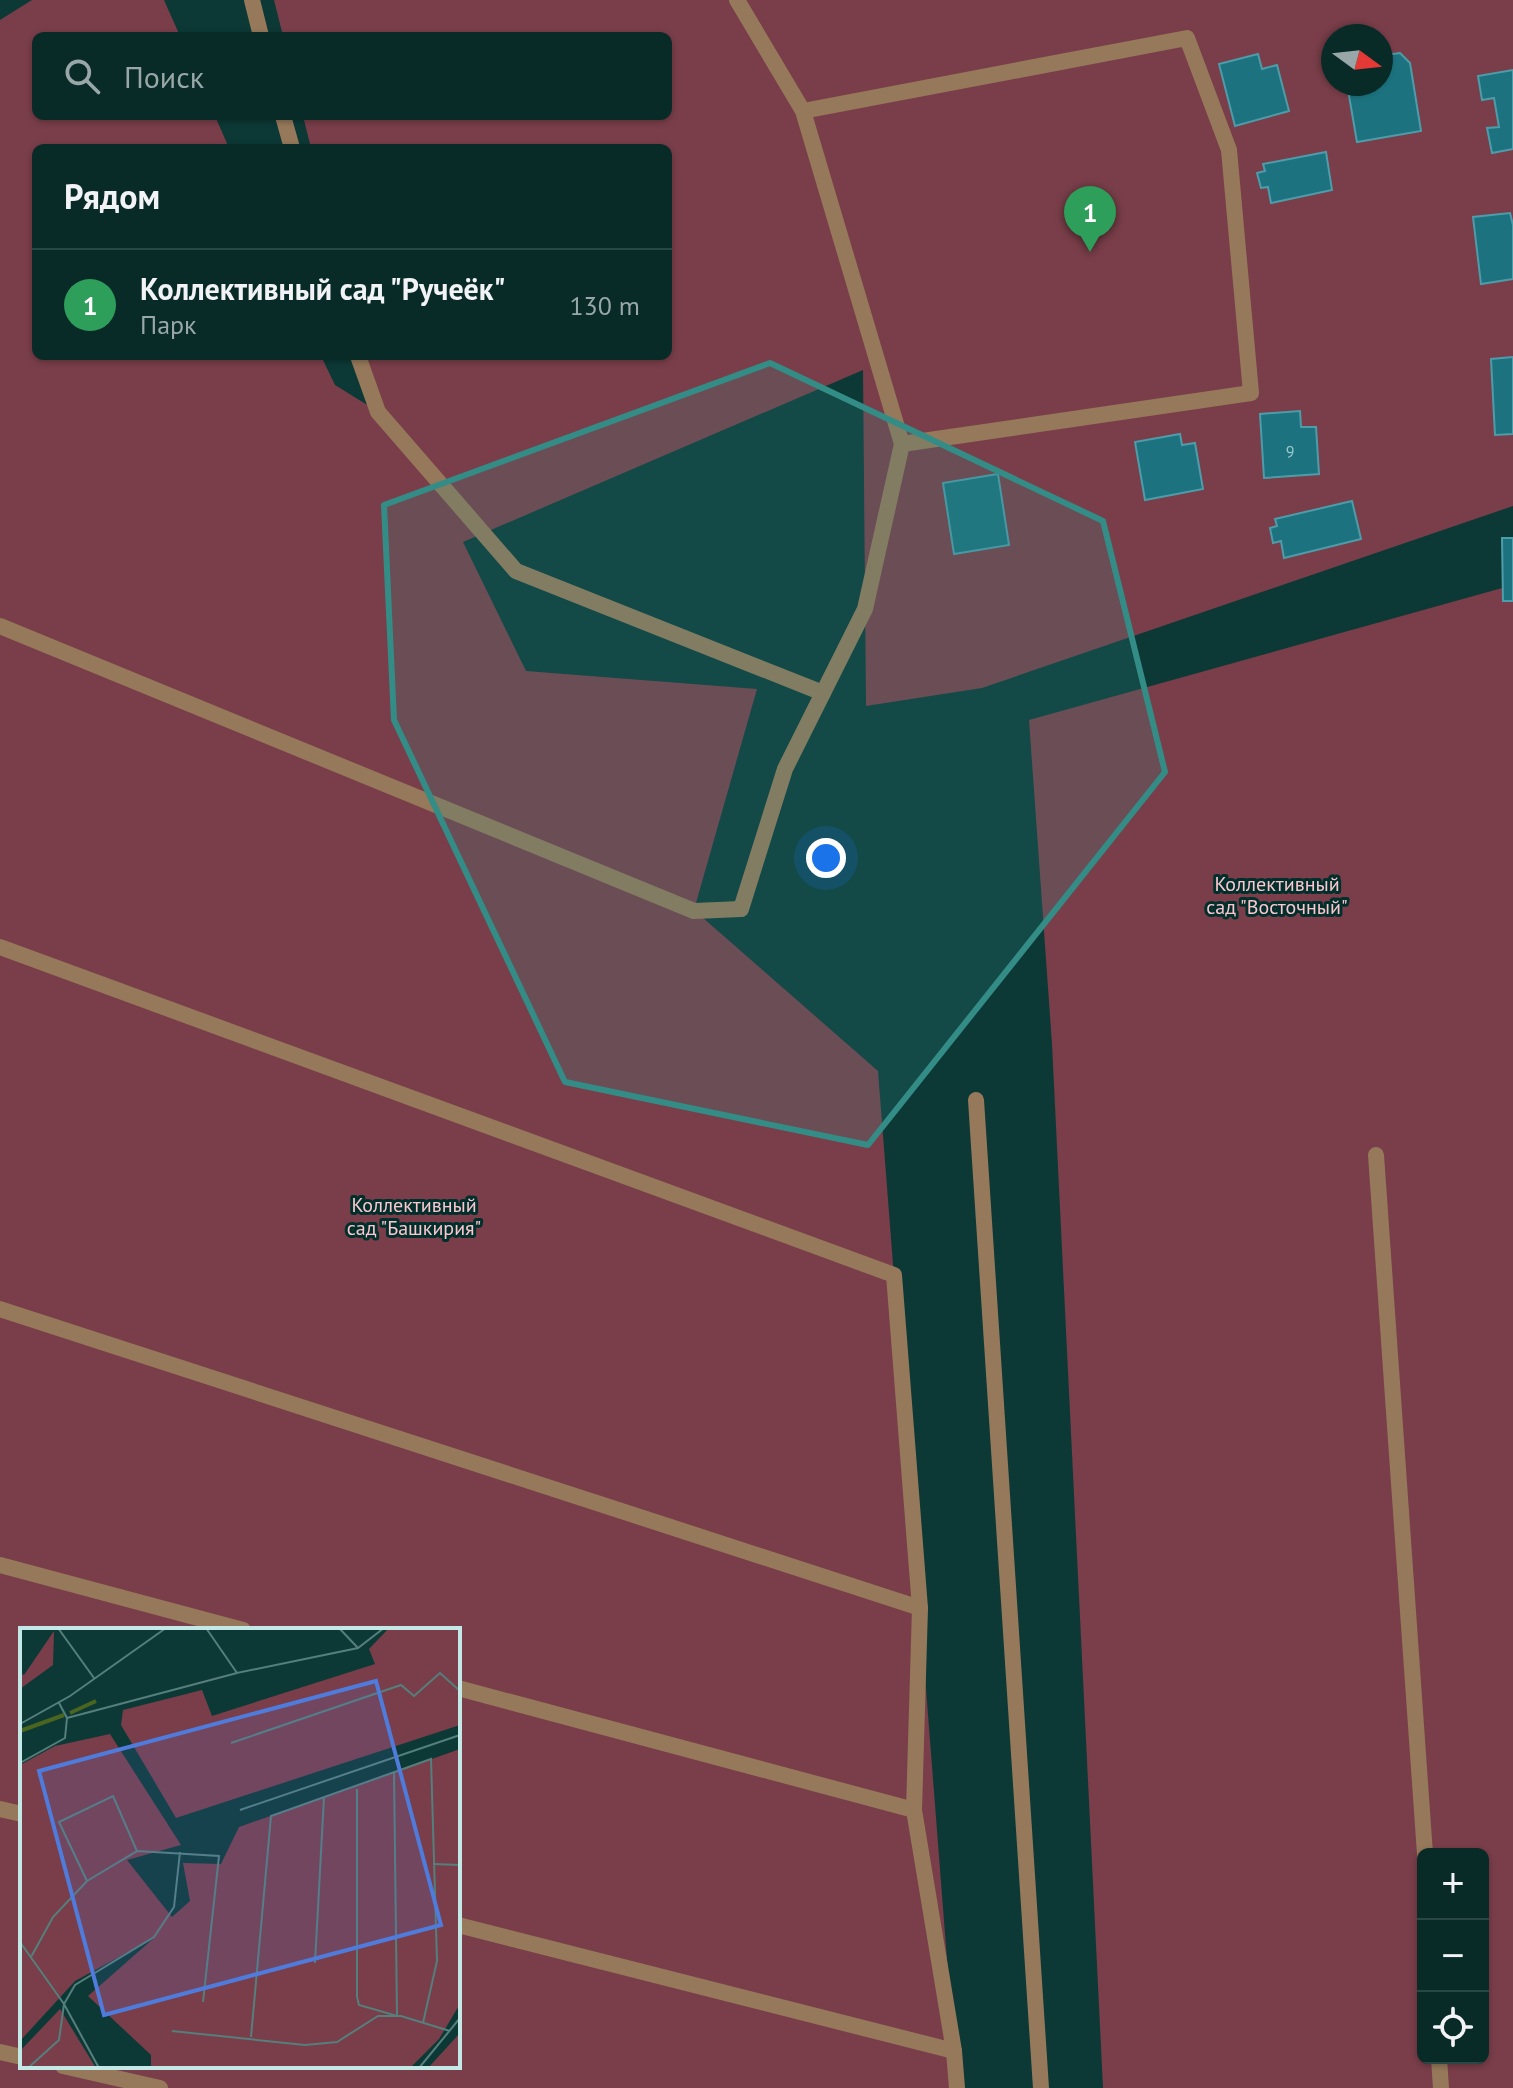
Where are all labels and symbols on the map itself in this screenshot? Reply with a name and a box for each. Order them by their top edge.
north arrow [1321,24,1393,96]
pin: 1 [1064,186,1116,252]
house number: 9 [1286,441,1294,461]
your location [806,838,846,878]
park label: Коллективный сад "Восточный" [1206,871,1348,920]
park label: Коллективный сад "Башкирия" [347,1192,481,1241]
inset map [20,1628,460,2068]

